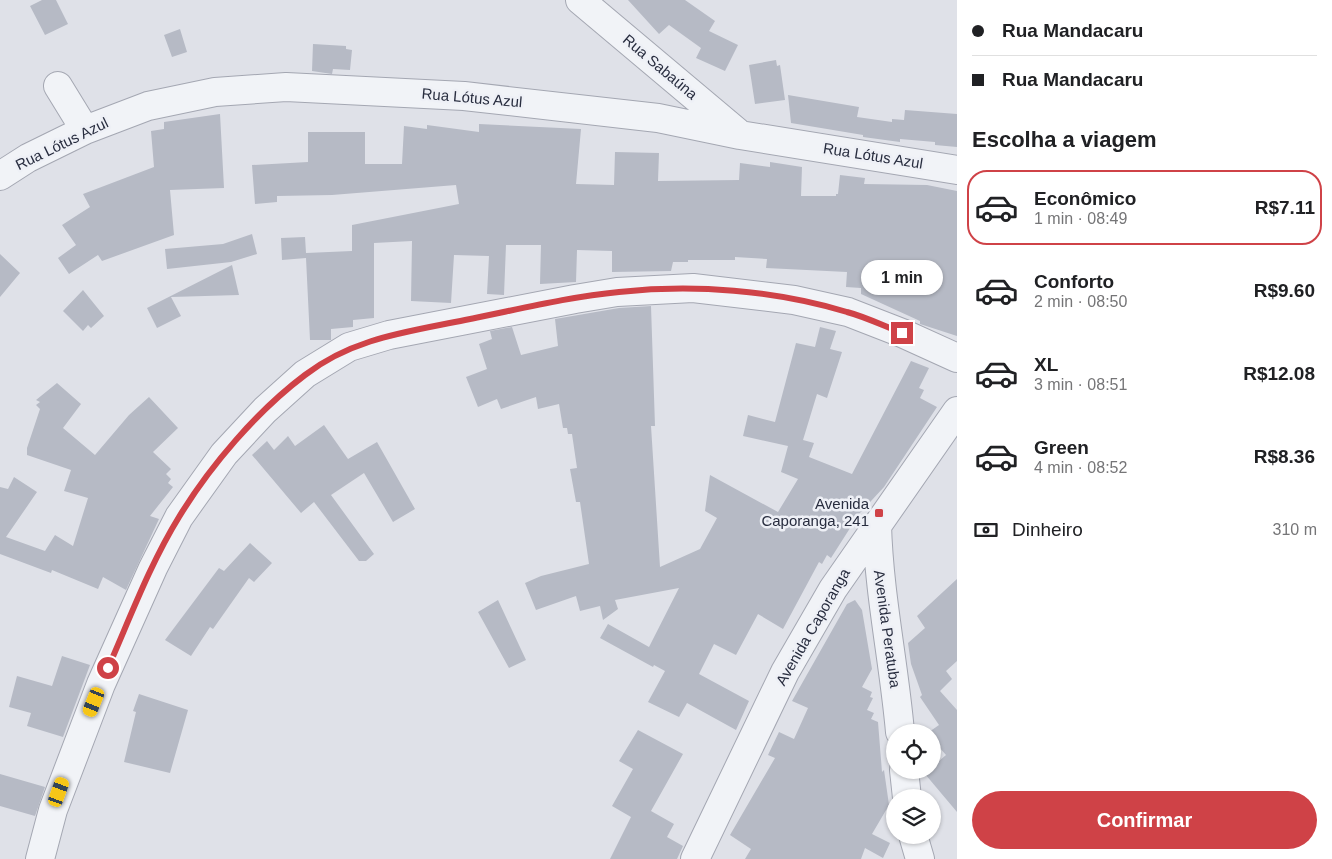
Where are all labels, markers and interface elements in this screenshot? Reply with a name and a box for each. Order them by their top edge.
text: Rua Mandacaru [1002,20,1143,41]
street label: Rua Sabaúna [620,31,701,103]
text: Rua Mandacaru [1002,69,1143,90]
street label: Rua Lótus Azul [421,85,523,110]
street label: Rua Lótus Azul [13,114,111,173]
text: Escolha a viagem [972,127,1157,152]
street label: Rua Lótus Azul [822,139,924,172]
icon: car [974,185,1019,230]
text: Econômico [1034,188,1136,209]
text: R$7.11 [1255,197,1315,218]
text: 1 min · 08:49 [1034,210,1127,227]
callout: 1 min [861,260,943,296]
icon: car [974,268,1019,313]
text: 1 min [881,269,923,286]
text: Conforto [1034,271,1114,292]
text: R$9.60 [1254,280,1315,301]
text: 2 min · 08:50 [1034,293,1127,310]
route end [891,322,913,344]
icon: car [974,351,1019,396]
text: XL [1034,354,1058,375]
text: R$12.08 [1243,363,1315,384]
text: 3 min · 08:51 [1034,376,1127,393]
icon: car [974,434,1019,479]
text: Green [1034,437,1089,458]
text: R$8.36 [1254,446,1315,467]
text: 4 min · 08:52 [1034,459,1127,476]
place label: Avenida Caporanga, 241 [761,495,870,529]
marker: Avenida Caporanga, 241 [873,507,885,519]
icon: cash [972,516,1000,544]
text: Dinheiro [1012,519,1083,540]
text: 310 m [1273,521,1317,538]
street label: Avenida Caporanga [772,565,853,688]
street label: Avenida Peratuba [871,569,904,690]
route start [97,657,119,679]
car [81,685,106,719]
map controls [886,724,941,844]
button: locate [886,724,941,779]
car [46,775,71,809]
button: layers [886,789,941,844]
button: Confirmar [972,791,1317,849]

